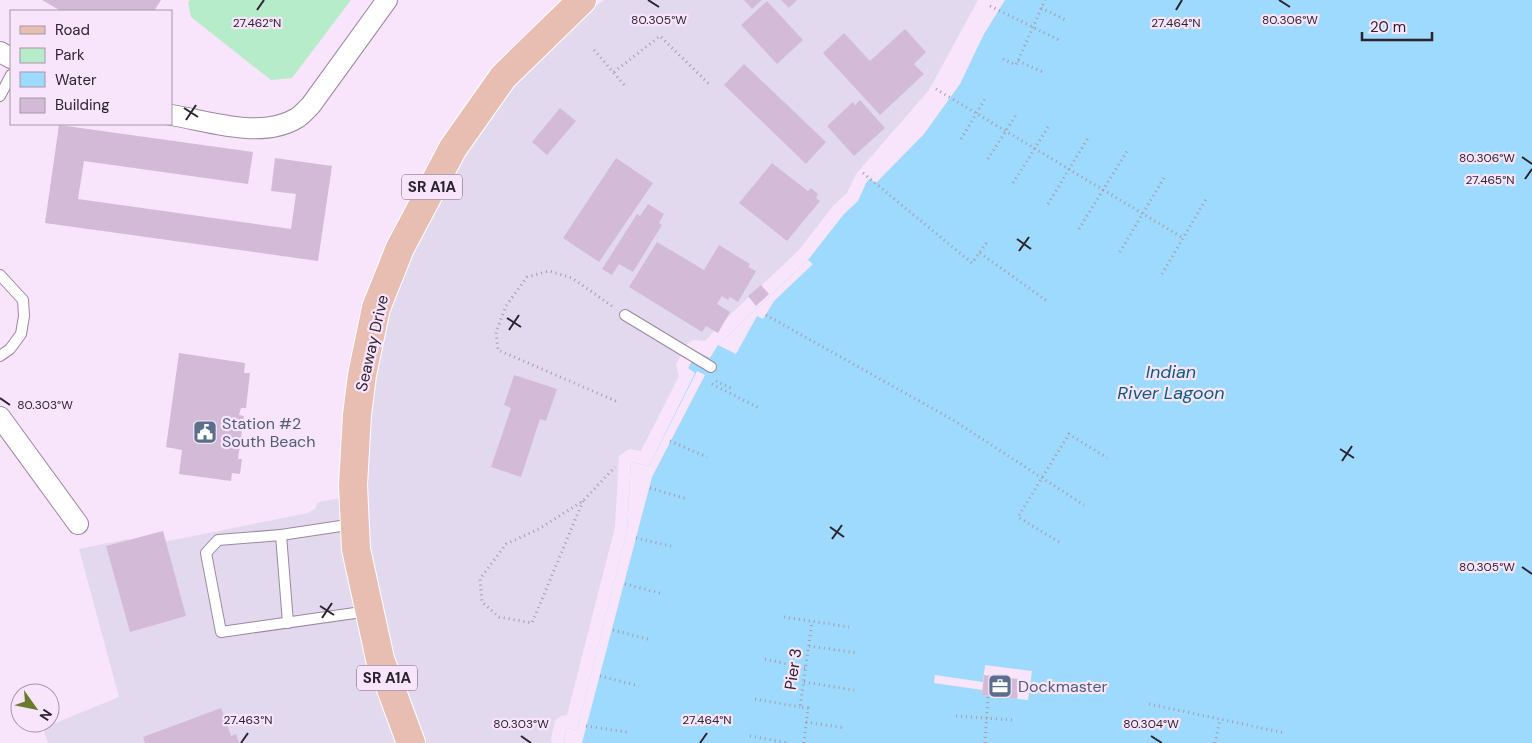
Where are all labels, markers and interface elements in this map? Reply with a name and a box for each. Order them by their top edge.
legend [10,10,172,125]
scale bar [1362,10,1432,42]
text: 80.305°W [631,12,687,28]
text: 80.306°W [1262,12,1318,28]
text: 27.462°N [233,15,281,31]
text: 27.464°N [1151,15,1201,31]
text: 20 m [1370,17,1406,37]
text: Road [55,20,90,40]
text: Park [55,45,85,65]
text: Water [55,70,97,90]
text: Building [55,95,110,115]
text: 80.306°W [1459,150,1515,166]
text: 27.465°N [1465,172,1515,188]
road number: SR A1A [402,174,462,200]
street label: Seaway Drive [351,293,393,393]
water label: Indian River Lagoon [1117,360,1225,405]
text: 80.303°W [17,397,73,413]
place label: Station #2 South Beach [222,413,315,452]
public building icon: Station #2 South Beach [192,419,218,445]
text: 80.305°W [1459,559,1515,575]
street label: Pier 3 [780,647,806,691]
road number: SR A1A [357,666,417,690]
office icon: Dockmaster [987,673,1013,699]
place label: Dockmaster [1018,676,1107,697]
north arrow [10,683,60,733]
text: N [36,706,56,724]
text: 27.463°N [223,712,273,728]
text: 27.464°N [682,712,732,728]
text: 80.303°W [493,716,549,732]
text: 80.304°W [1123,716,1179,732]

